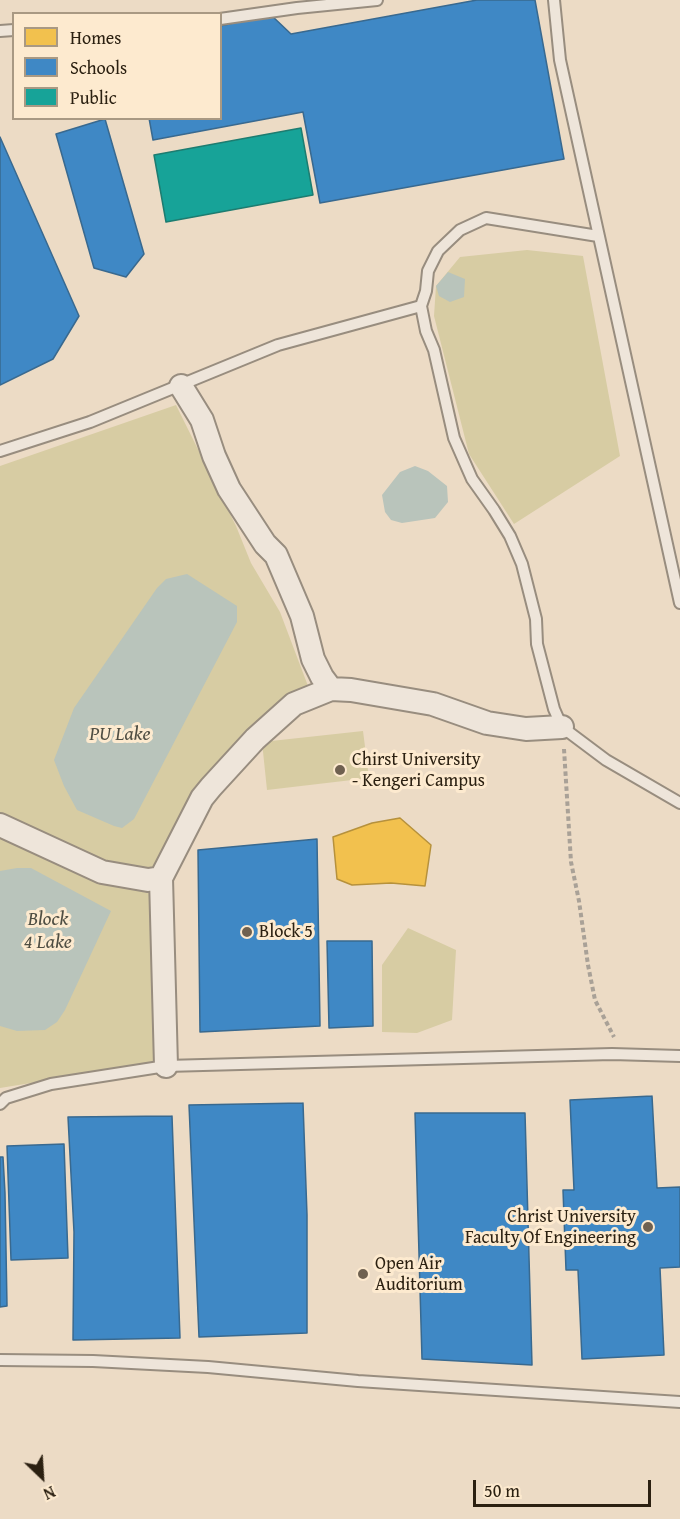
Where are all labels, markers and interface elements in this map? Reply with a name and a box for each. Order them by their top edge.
legend [12,12,222,120]
text: Homes [70,24,121,51]
text: Schools [70,54,127,81]
text: Public [70,84,117,111]
water label: PU Lake [89,723,151,747]
place label: Chirst University - Kengeri Campus [352,749,485,792]
marker: Chirst University - Kengeri Campus [333,763,347,777]
water label: Block 4 Lake [24,908,72,955]
place label: Block 5 [259,921,313,943]
marker: Block 5 [240,925,254,939]
place label: Christ University Faculty Of Engineering [465,1206,636,1248]
marker: Christ University Faculty Of Engineering [641,1220,655,1234]
place label: Open Air Auditorium [375,1253,463,1296]
marker: Open Air Auditorium [356,1267,370,1281]
north arrow [12,1447,72,1507]
scale bar [476,1468,654,1506]
text: 50 m [484,1477,520,1504]
text: N [40,1480,60,1506]

